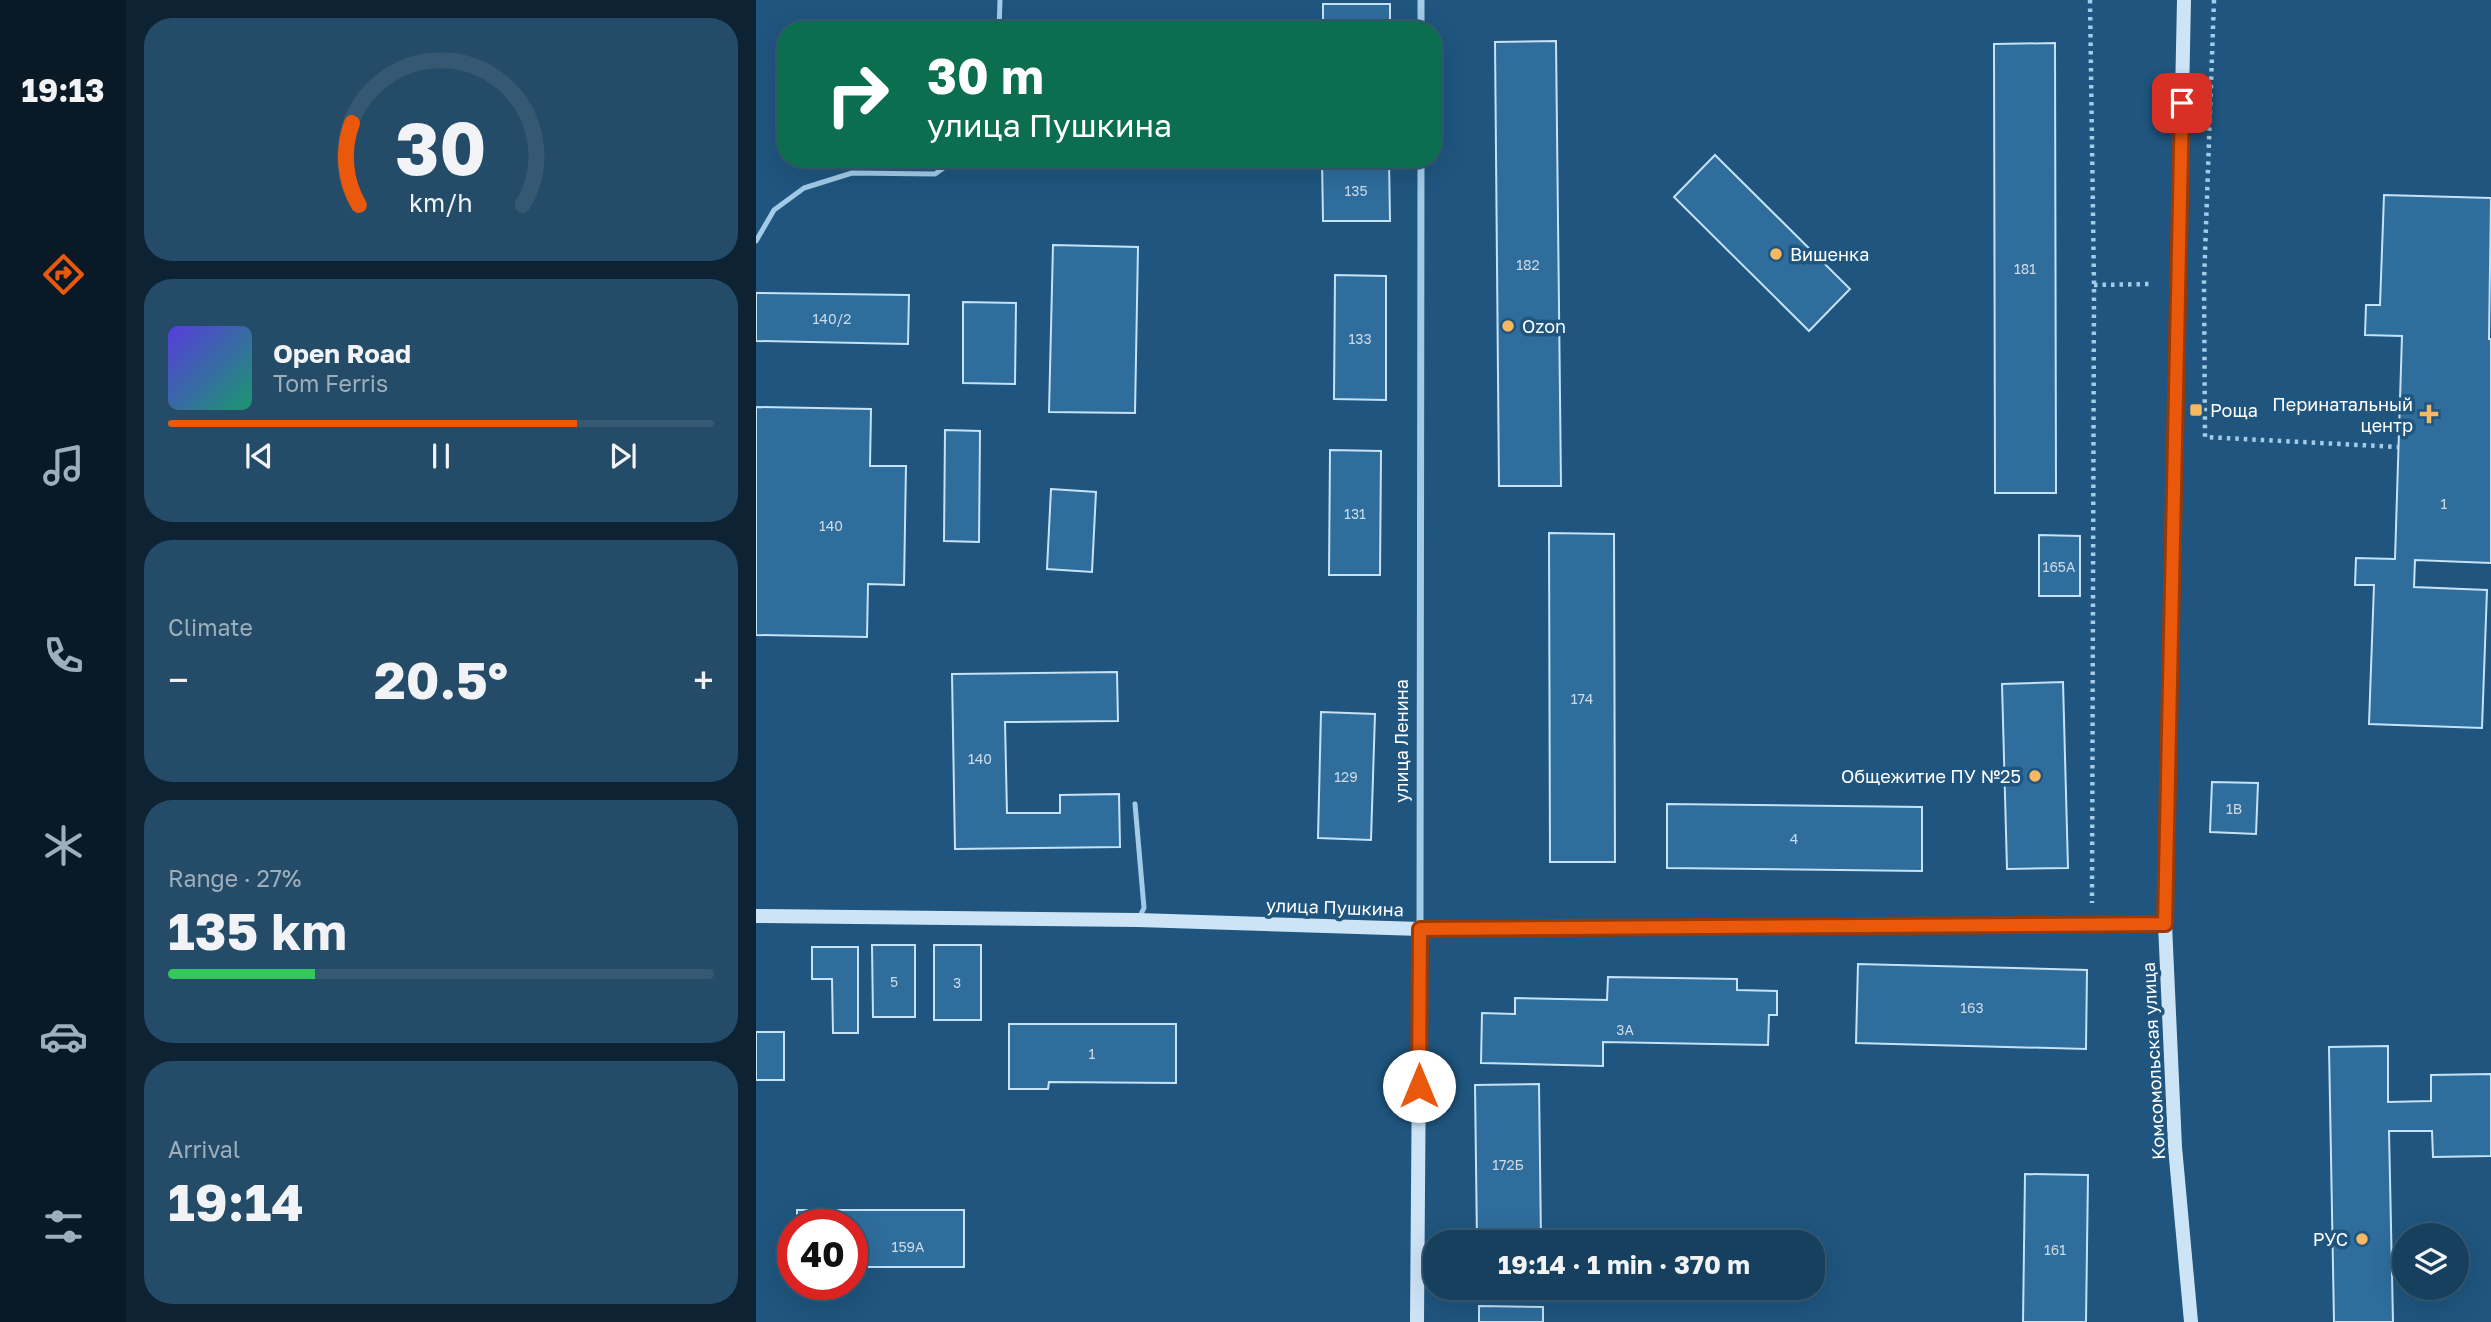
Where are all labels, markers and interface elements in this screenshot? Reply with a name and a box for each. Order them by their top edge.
text: 30 m [927,46,1044,105]
icon: right [812,49,903,140]
text: 19:13 [21,71,105,109]
pin [2152,73,2212,133]
icon: arrive [2163,84,2201,122]
text: 30 [395,105,487,192]
text: улица Пушкина [927,106,1172,144]
house number: 135 [1344,182,1368,199]
text: km/h [409,187,473,218]
place label: Вишенка [1790,243,1869,265]
marker: Вишенка [1768,246,1784,262]
icon: directions [39,250,88,299]
house number: 182 [1516,256,1540,273]
house number: 181 [2014,260,2036,277]
house number: 140/2 [813,310,851,327]
place label: Ozon [1522,315,1566,337]
marker: Ozon [1500,318,1516,334]
house number: 133 [1348,330,1372,347]
text: Open Road [273,338,411,369]
text: Tom Ferris [273,369,388,397]
place label: Перинатальный центр [2272,393,2413,436]
place label: Роща [2210,399,2258,421]
marker: Роща [2188,402,2204,418]
marker: Перинатальный центр [2419,404,2439,424]
icon: previous [240,437,278,475]
icon: pause [422,437,460,475]
icon: next [604,437,642,475]
icon: music [39,441,88,490]
house number: 1 [2441,495,2448,512]
house number: 131 [1344,505,1366,522]
house number: 140 [819,517,843,534]
house number: 165А [2043,558,2076,575]
text: Climate [168,613,253,641]
icon: phone [39,631,88,680]
text: 20.5° [374,648,508,710]
text: − [168,657,189,702]
text: + [693,657,714,702]
street label: улица Ленина [1390,679,1412,803]
house number: 174 [1571,690,1593,707]
house number: 140 [968,750,992,767]
place label: Общежитие ПУ №25 [1841,765,2021,787]
house number: 129 [1334,768,1358,785]
marker: Общежитие ПУ №25 [2027,768,2043,784]
house number: 1В [2226,800,2242,817]
icon: climate [39,821,88,870]
house number: 4 [1790,830,1798,847]
text: Range · 27% [168,864,301,892]
street label: улица Пушкина [1266,894,1404,920]
text: 135 km [168,899,347,961]
street label: Комсомольская улица [2137,962,2169,1160]
house number: 5 [890,973,898,990]
house number: 3 [953,974,961,991]
house number: 163 [1960,999,1984,1016]
icon: car [39,1012,88,1061]
house number: 3А [1616,1021,1634,1038]
house number: 1 [1089,1045,1096,1062]
position arrow [1382,1049,1456,1123]
text: Arrival [168,1135,240,1163]
house number: 172Б [1492,1156,1524,1173]
text: 19:14 [168,1170,304,1232]
icon: filters [39,1202,88,1251]
speed limit sign: 40 [777,1209,868,1300]
map controls [2392,1223,2469,1300]
button: layers [2392,1223,2469,1300]
place label: РУС [2313,1228,2348,1250]
marker: РУС [2354,1231,2370,1247]
house number: 159А [892,1238,925,1255]
house number: 161 [2044,1241,2066,1258]
text: 19:14 · 1 min · 370 m [1498,1249,1750,1280]

